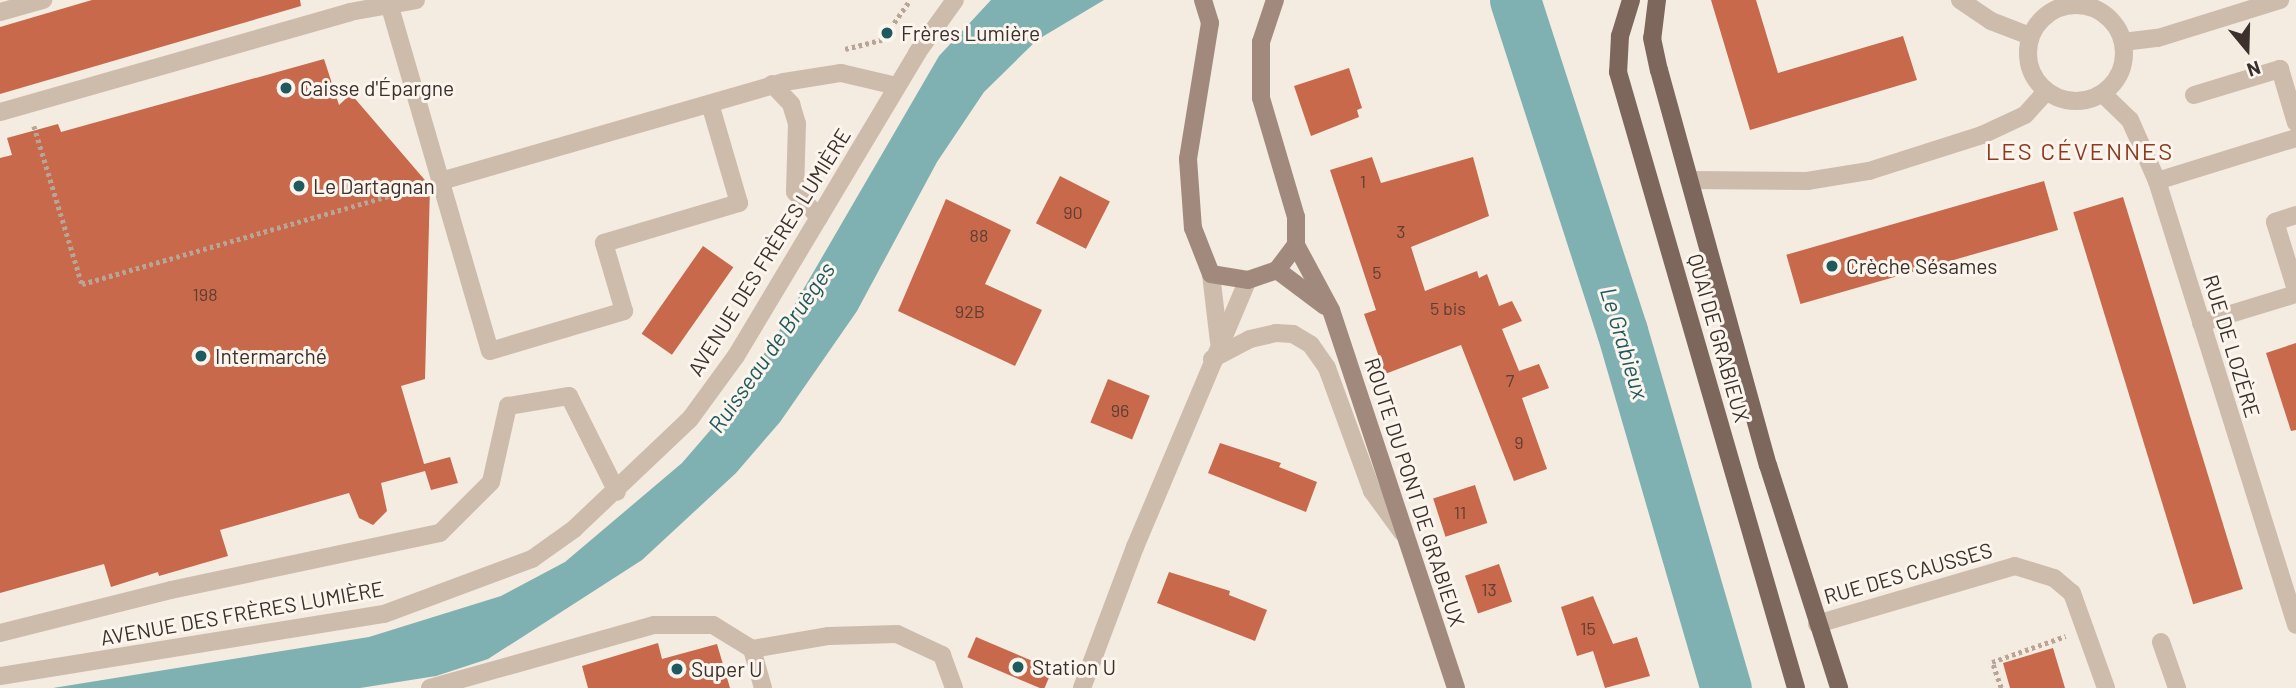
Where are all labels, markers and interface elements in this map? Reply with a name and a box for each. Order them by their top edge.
north arrow [2212,14,2282,84]
place label: Frères Lumière [901,20,1040,46]
marker: Frères Lumière [879,25,895,41]
text: N [2244,56,2264,82]
place label: Caisse d'Épargne [300,75,454,101]
marker: Caisse d'Épargne [278,80,294,96]
street label: AVENUE DES FRÈRES LUMIÈRE [682,124,856,380]
district label: LES CÉVENNES [1987,137,2173,165]
house number: 1 [1360,170,1366,192]
place label: Le Dartagnan [313,173,435,199]
marker: Le Dartagnan [291,178,307,194]
house number: 90 [1063,201,1083,223]
house number: 3 [1396,220,1406,242]
house number: 88 [970,224,988,246]
street label: QUAI DE GRABIEUX [1683,251,1755,425]
place label: Crèche Sésames [1846,253,1997,279]
water label: Ruisseau de Bruèges [702,256,840,438]
marker: Crèche Sésames [1824,258,1840,274]
house number: 5 [1372,261,1382,283]
street label: RUE DE LOZÈRE [2198,272,2266,420]
house number: 198 [192,283,218,305]
water label: Le Grabieux [1595,284,1655,402]
house number: 5 bis [1430,297,1466,319]
house number: 92B [955,300,985,322]
place label: Intermarché [215,343,327,369]
marker: Intermarché [193,348,209,364]
street label: ROUTE DU PONT DE GRABIEUX [1360,354,1470,630]
house number: 7 [1506,369,1514,391]
house number: 96 [1111,399,1129,421]
house number: 9 [1514,431,1524,453]
house number: 11 [1454,501,1466,523]
street label: RUE DES CAUSSES [1821,537,1995,609]
street label: AVENUE DES FRÈRES LUMIÈRE [98,576,386,650]
house number: 13 [1481,578,1497,600]
house number: 15 [1580,617,1596,639]
place label: Station U [1032,654,1116,680]
place label: Super U [691,656,763,682]
marker: Station U [1010,659,1026,675]
marker: Super U [669,661,685,677]

